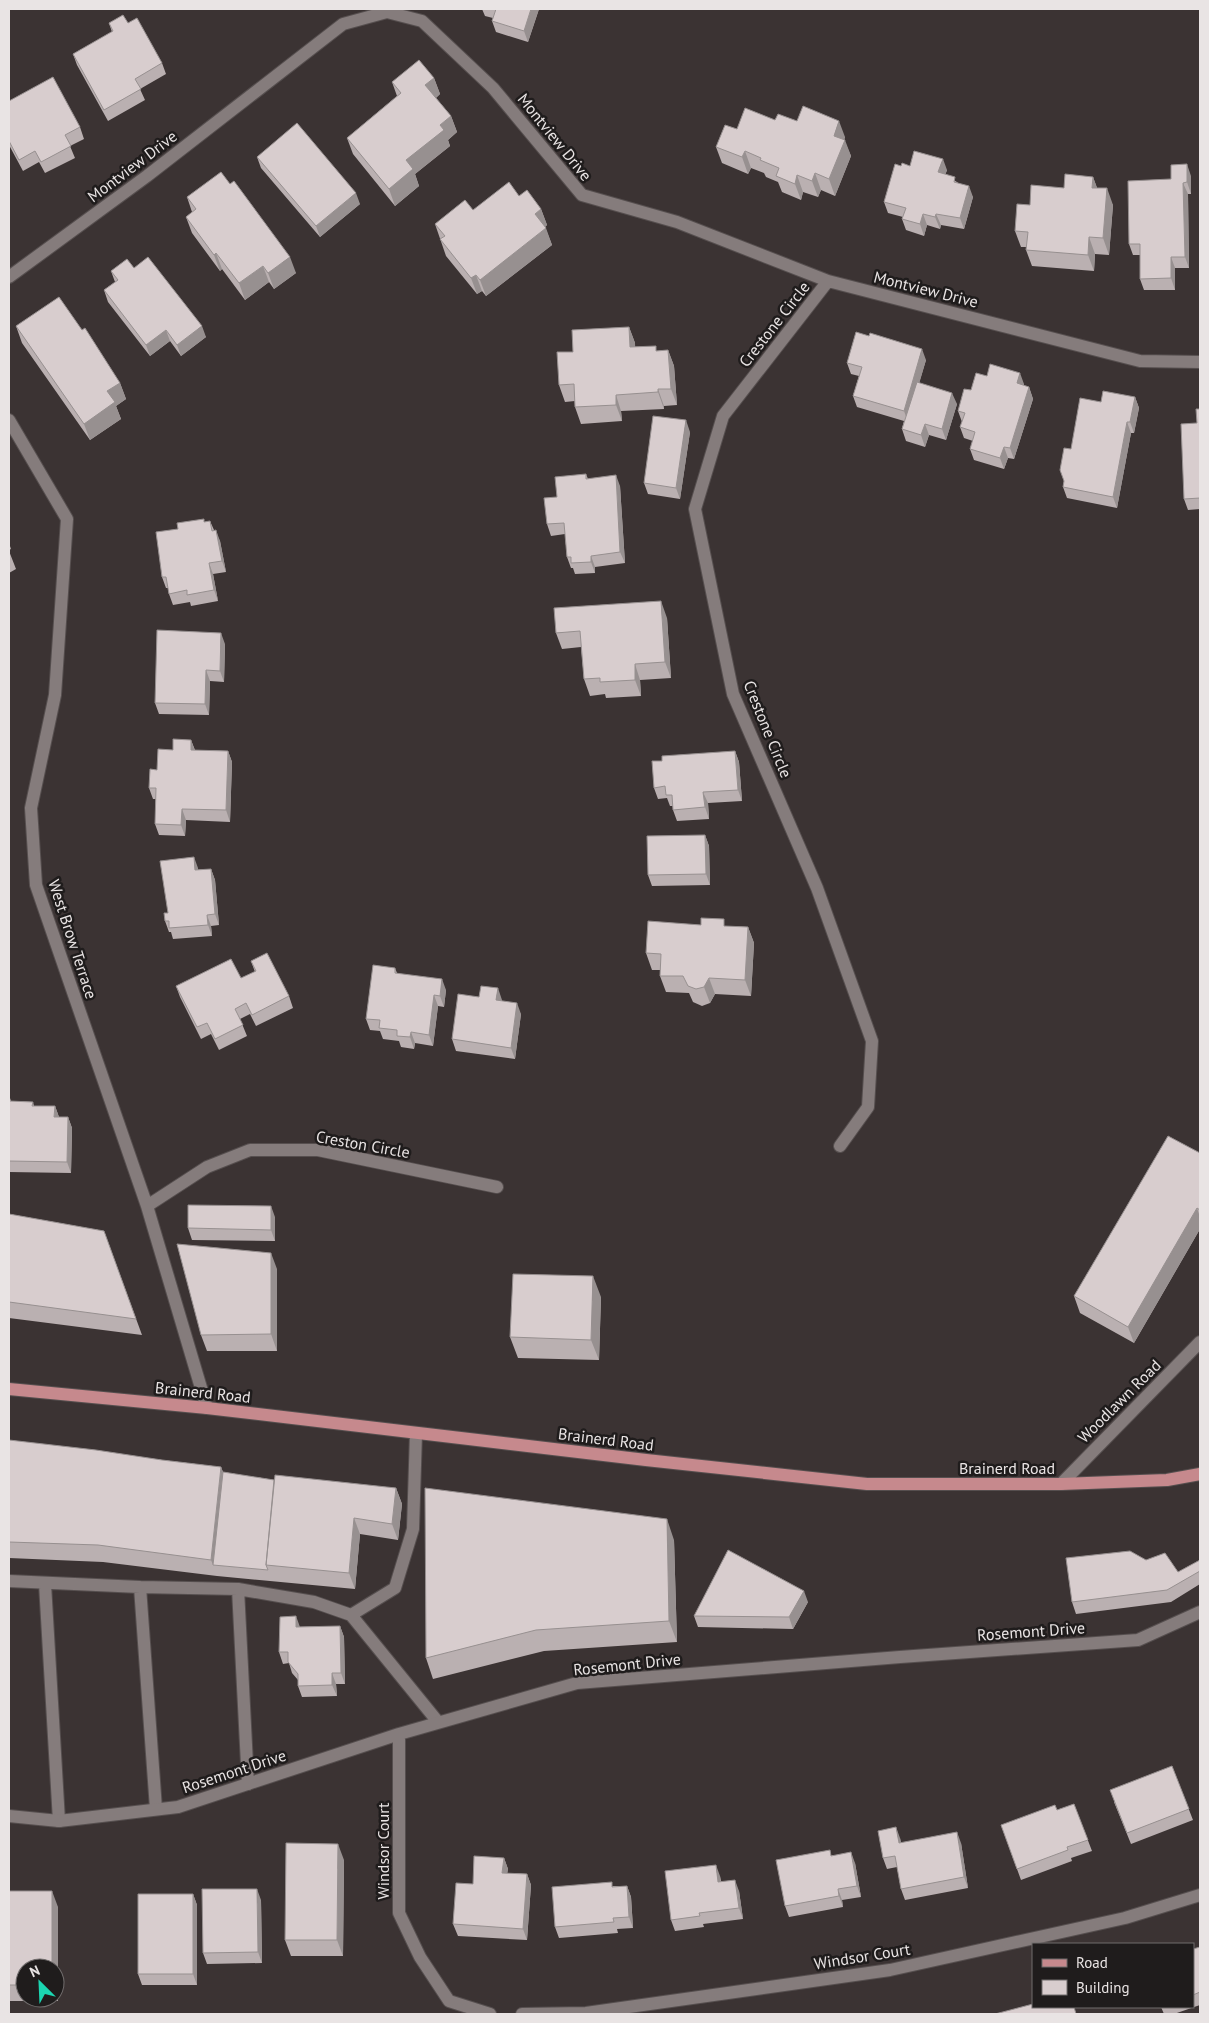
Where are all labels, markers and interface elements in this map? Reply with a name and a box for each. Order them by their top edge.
street label: Montview Drive [514,89,596,185]
street label: Montview Drive [83,126,181,206]
street label: Montview Drive [872,266,980,312]
street label: Crestone Circle [734,277,814,371]
street label: Crestone Circle [739,677,797,781]
street label: West Brow Terrace [44,877,102,1001]
street label: Creston Circle [315,1126,411,1162]
street label: Woodlawn Road [1073,1355,1165,1447]
street label: Brainerd Road [154,1377,252,1407]
street label: Brainerd Road [557,1423,655,1455]
street label: Brainerd Road [959,1458,1055,1478]
street label: Rosemont Drive [976,1617,1086,1645]
street label: Rosemont Drive [572,1648,682,1680]
street label: Rosemont Drive [180,1745,288,1797]
street label: Windsor Court [373,1802,393,1900]
street label: Windsor Court [813,1938,912,1973]
legend [1032,1943,1194,2008]
text: Road [1076,1953,1108,1972]
north arrow [15,1958,65,2008]
text: N [27,1961,43,1981]
text: Building [1076,1978,1130,1997]

